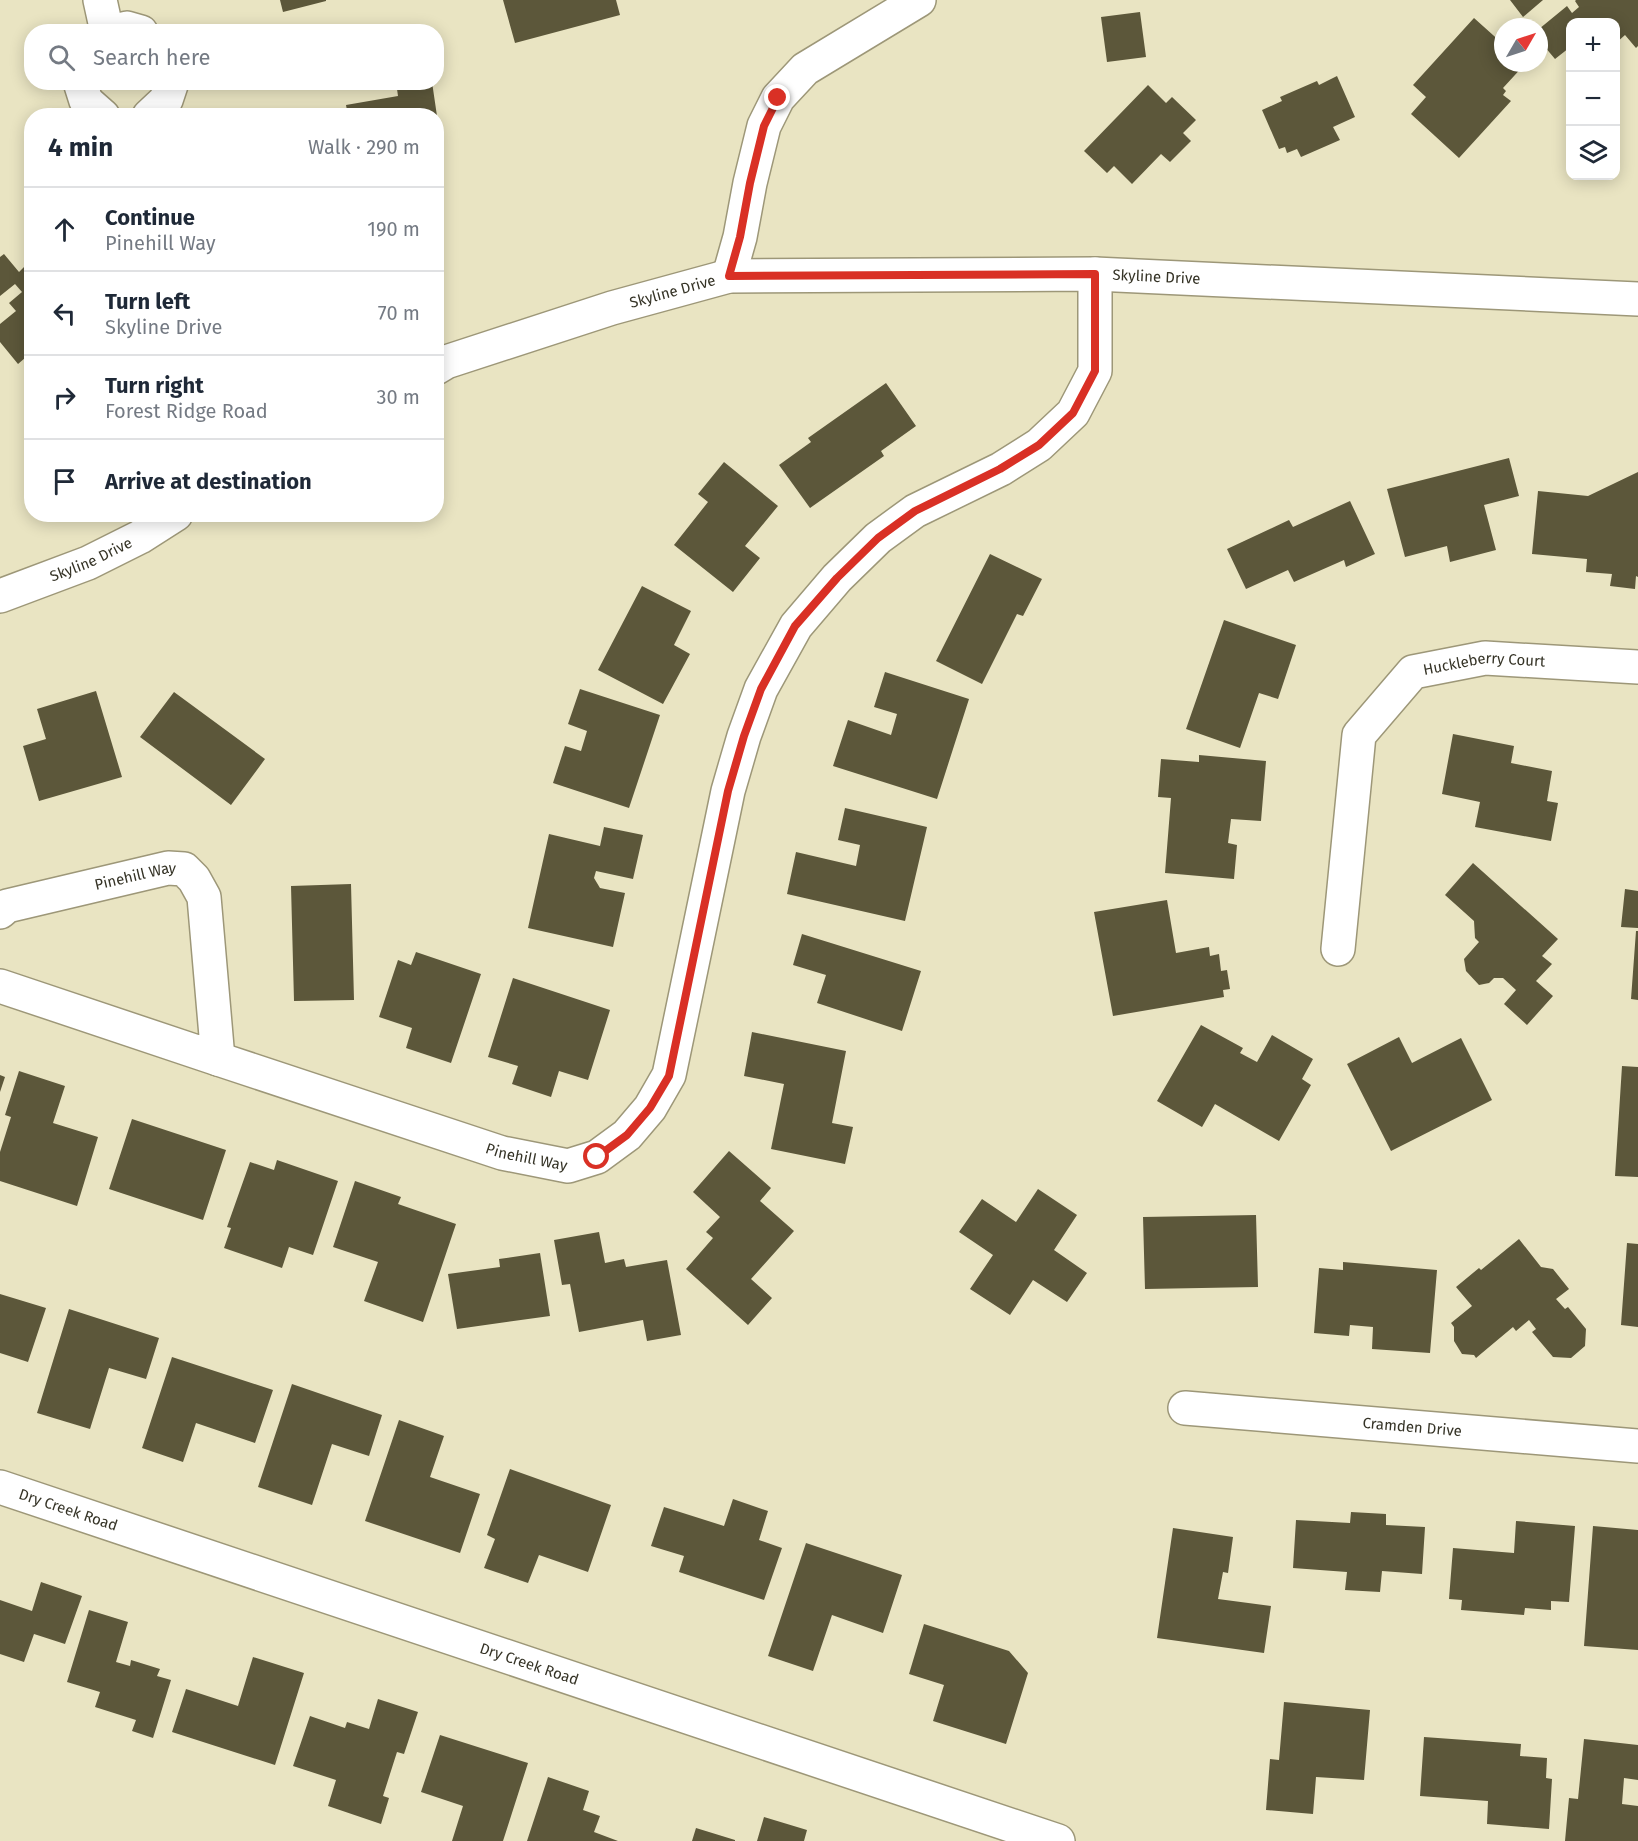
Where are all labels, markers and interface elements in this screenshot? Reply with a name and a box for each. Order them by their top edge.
north arrow [1494,18,1548,72]
map controls [1566,18,1620,180]
button: + [1566,18,1620,72]
search box [24,24,444,90]
icon: search [45,41,78,74]
text: Search here [93,44,211,71]
button: − [1566,72,1620,126]
route end [764,84,790,110]
button: layers [1566,126,1620,180]
text: 4 min [48,132,113,163]
text: Walk · 290 m [308,135,420,159]
text: Continue [105,204,195,231]
icon: ahead [48,213,81,246]
text: 190 m [367,217,420,241]
text: Pinehill Way [105,231,216,255]
street label: Skyline Drive [1112,266,1201,288]
street label: Skyline Drive [628,271,717,312]
text: Turn left [105,288,190,315]
icon: left [48,297,81,330]
text: 70 m [378,301,420,325]
text: Skyline Drive [105,315,222,339]
text: Turn right [105,372,204,399]
icon: right [48,381,81,414]
text: 30 m [376,385,420,409]
text: Forest Ridge Road [105,399,268,423]
icon: arrive [48,465,81,498]
text: Arrive at destination [105,468,312,495]
street label: Skyline Drive [47,533,135,585]
street label: Huckleberry Court [1421,649,1546,679]
street label: Pinehill Way [93,859,177,894]
street label: Pinehill Way [483,1139,569,1175]
route start [583,1143,609,1169]
street label: Cramden Drive [1362,1414,1463,1440]
street label: Dry Creek Road [17,1485,120,1535]
street label: Dry Creek Road [477,1639,581,1689]

